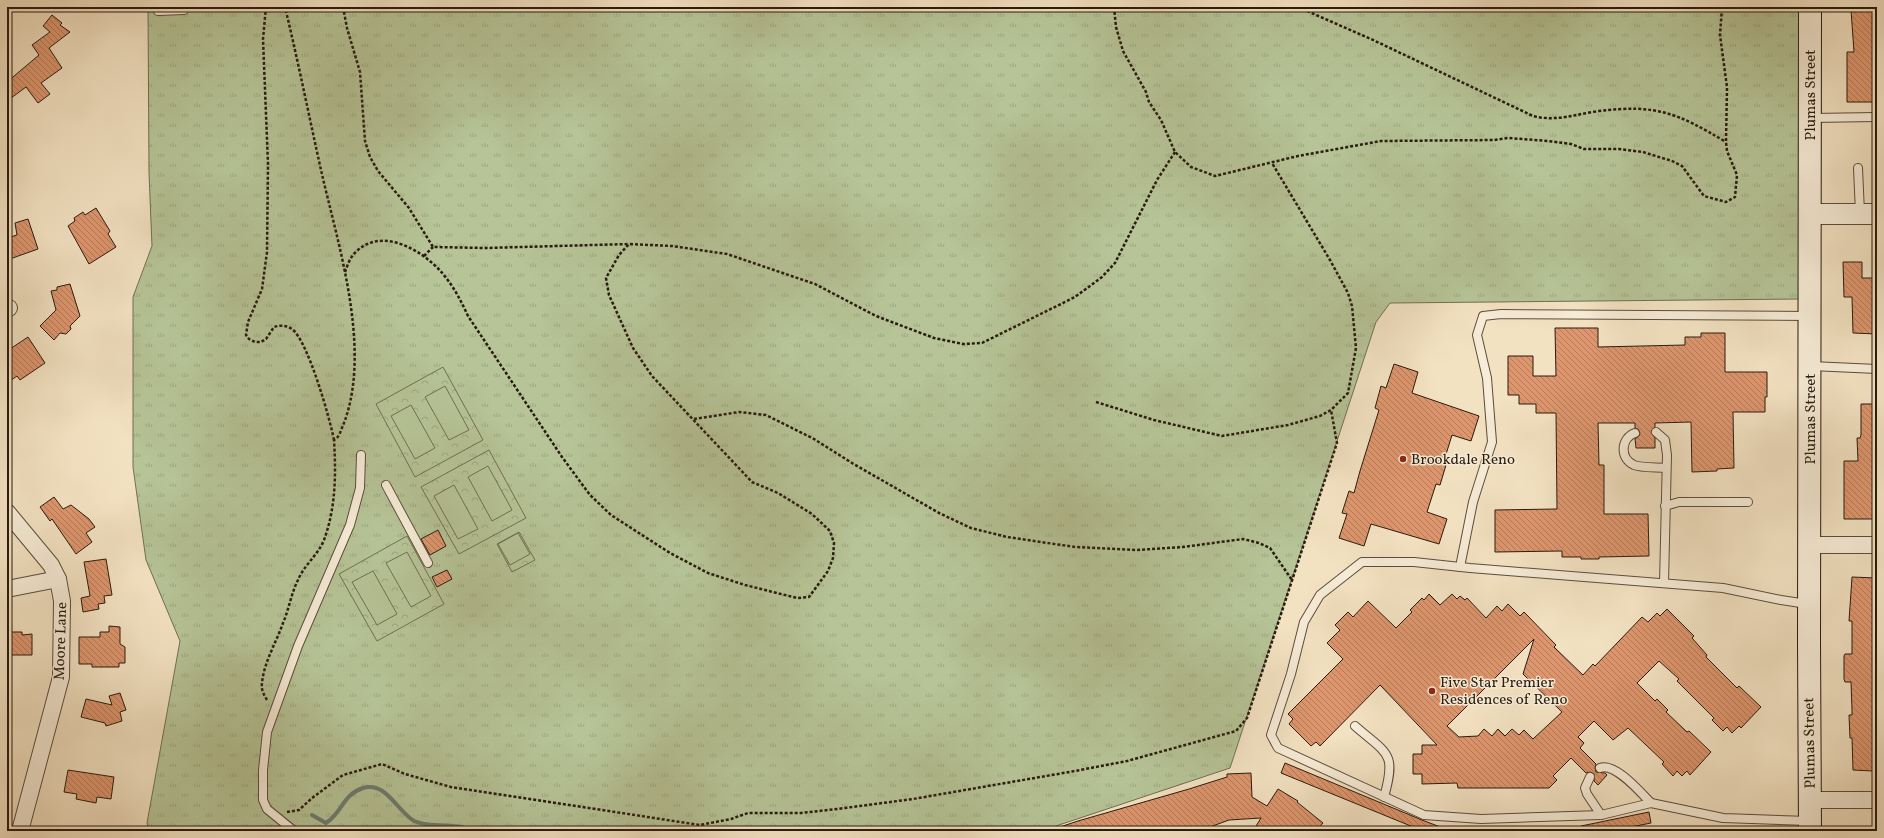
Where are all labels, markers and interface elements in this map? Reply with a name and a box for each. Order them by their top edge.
street label: Plumas Street [1801,49,1822,141]
street label: Plumas Street [1801,373,1822,465]
place label: Brookdale Reno [1411,450,1515,471]
marker: Brookdale Reno [1398,454,1408,464]
street label: Moore Lane [50,602,73,680]
place label: Five Star Premier Residences of Reno [1440,673,1567,711]
marker: Five Star Premier Residences of Reno [1427,686,1437,696]
street label: Plumas Street [1799,697,1822,789]

